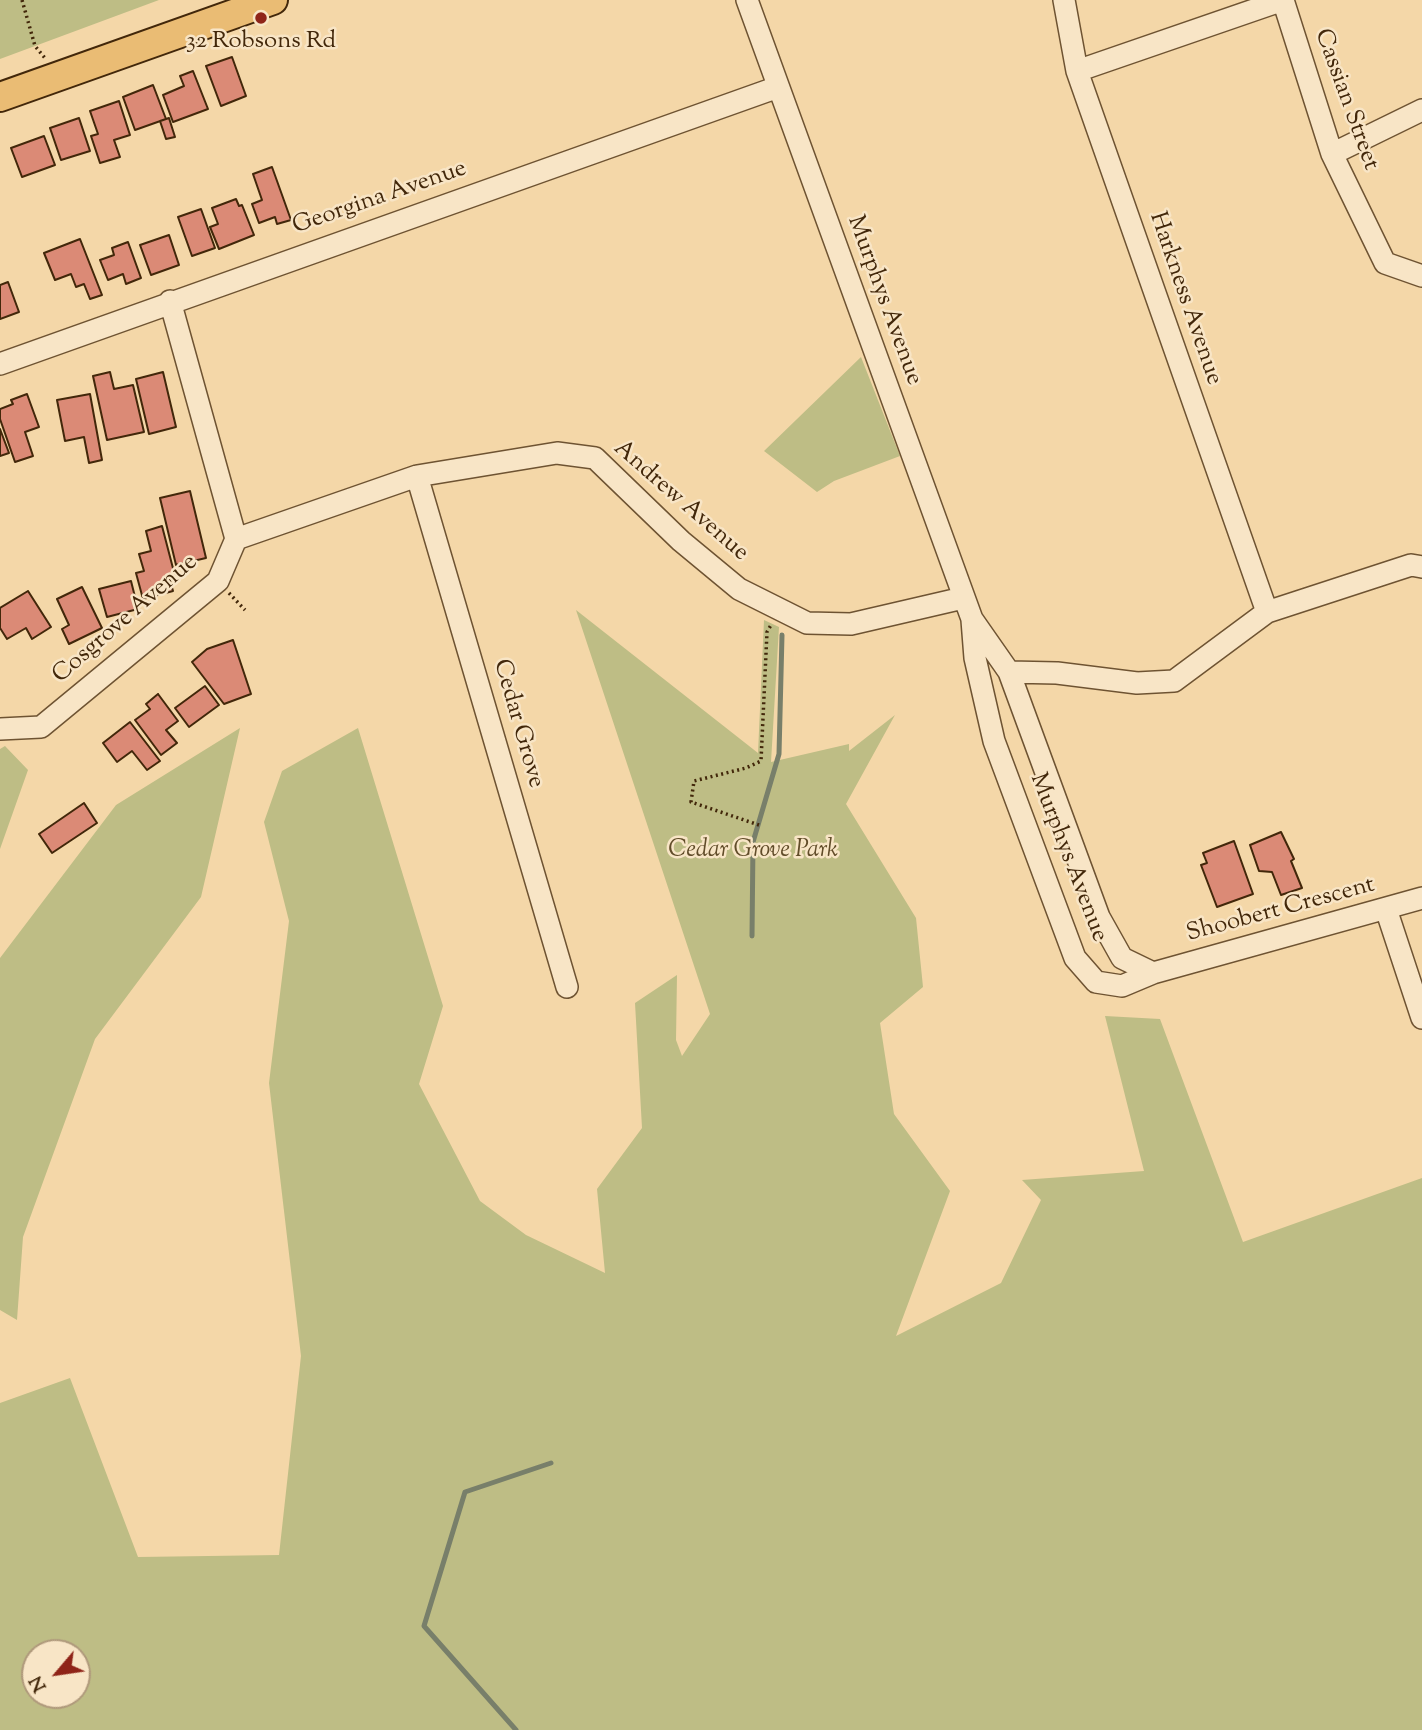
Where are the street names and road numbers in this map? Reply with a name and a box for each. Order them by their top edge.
street label: Cassian Street [1306,26,1384,174]
street label: Georgina Avenue [289,156,471,242]
street label: Harkness Avenue [1141,209,1227,389]
street label: Murphys Avenue [839,212,927,390]
street label: Andrew Avenue [606,435,754,569]
street label: Cosgrove Avenue [48,549,204,691]
street label: Cedar Grove [485,656,549,792]
street label: Murphys Avenue [1022,770,1112,946]
street label: Shoobert Crescent [1184,872,1378,950]

